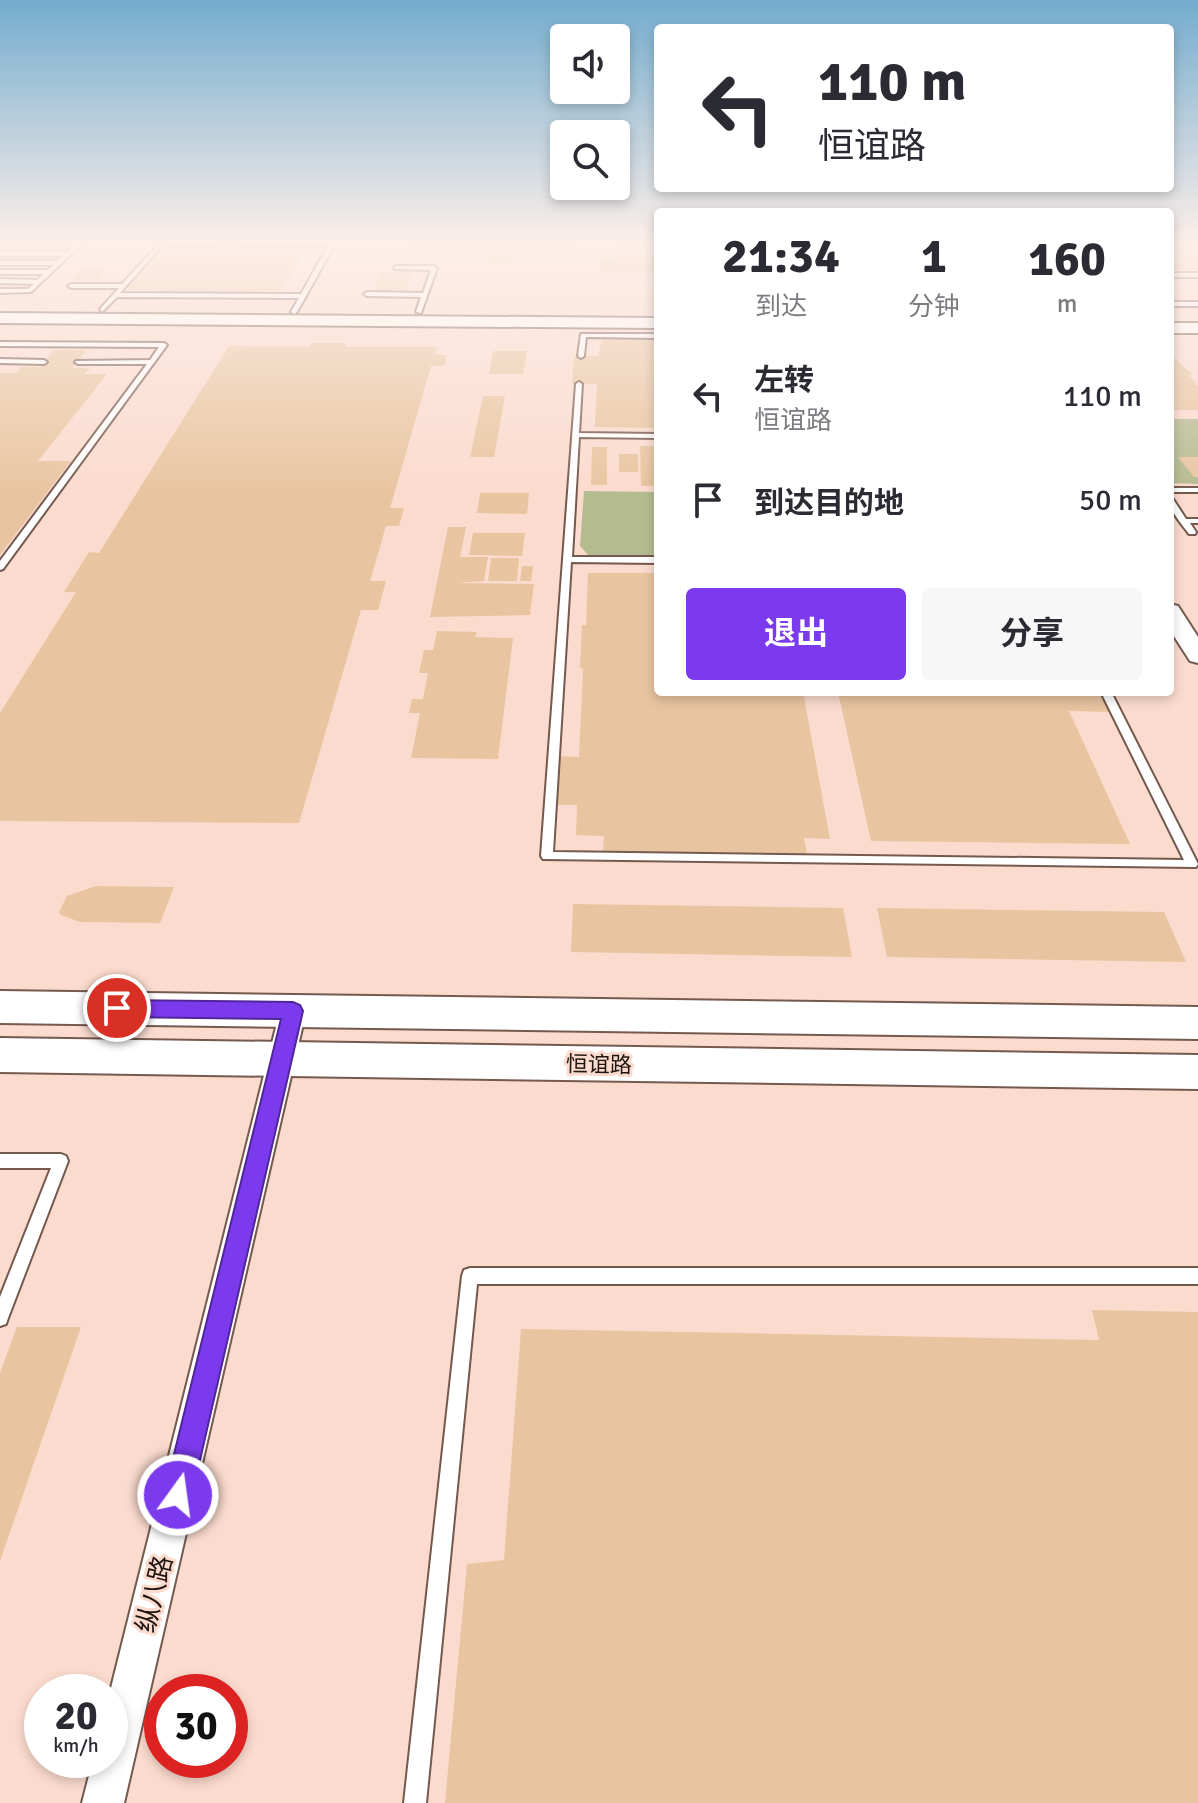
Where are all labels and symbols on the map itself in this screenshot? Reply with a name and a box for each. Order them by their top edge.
pin [83,974,151,1042]
street label: 恒谊路 [566,1050,632,1079]
position arrow [136,1453,220,1537]
street label: 纵八路 [130,1553,180,1636]
speed limit sign: 30 [144,1674,248,1778]

